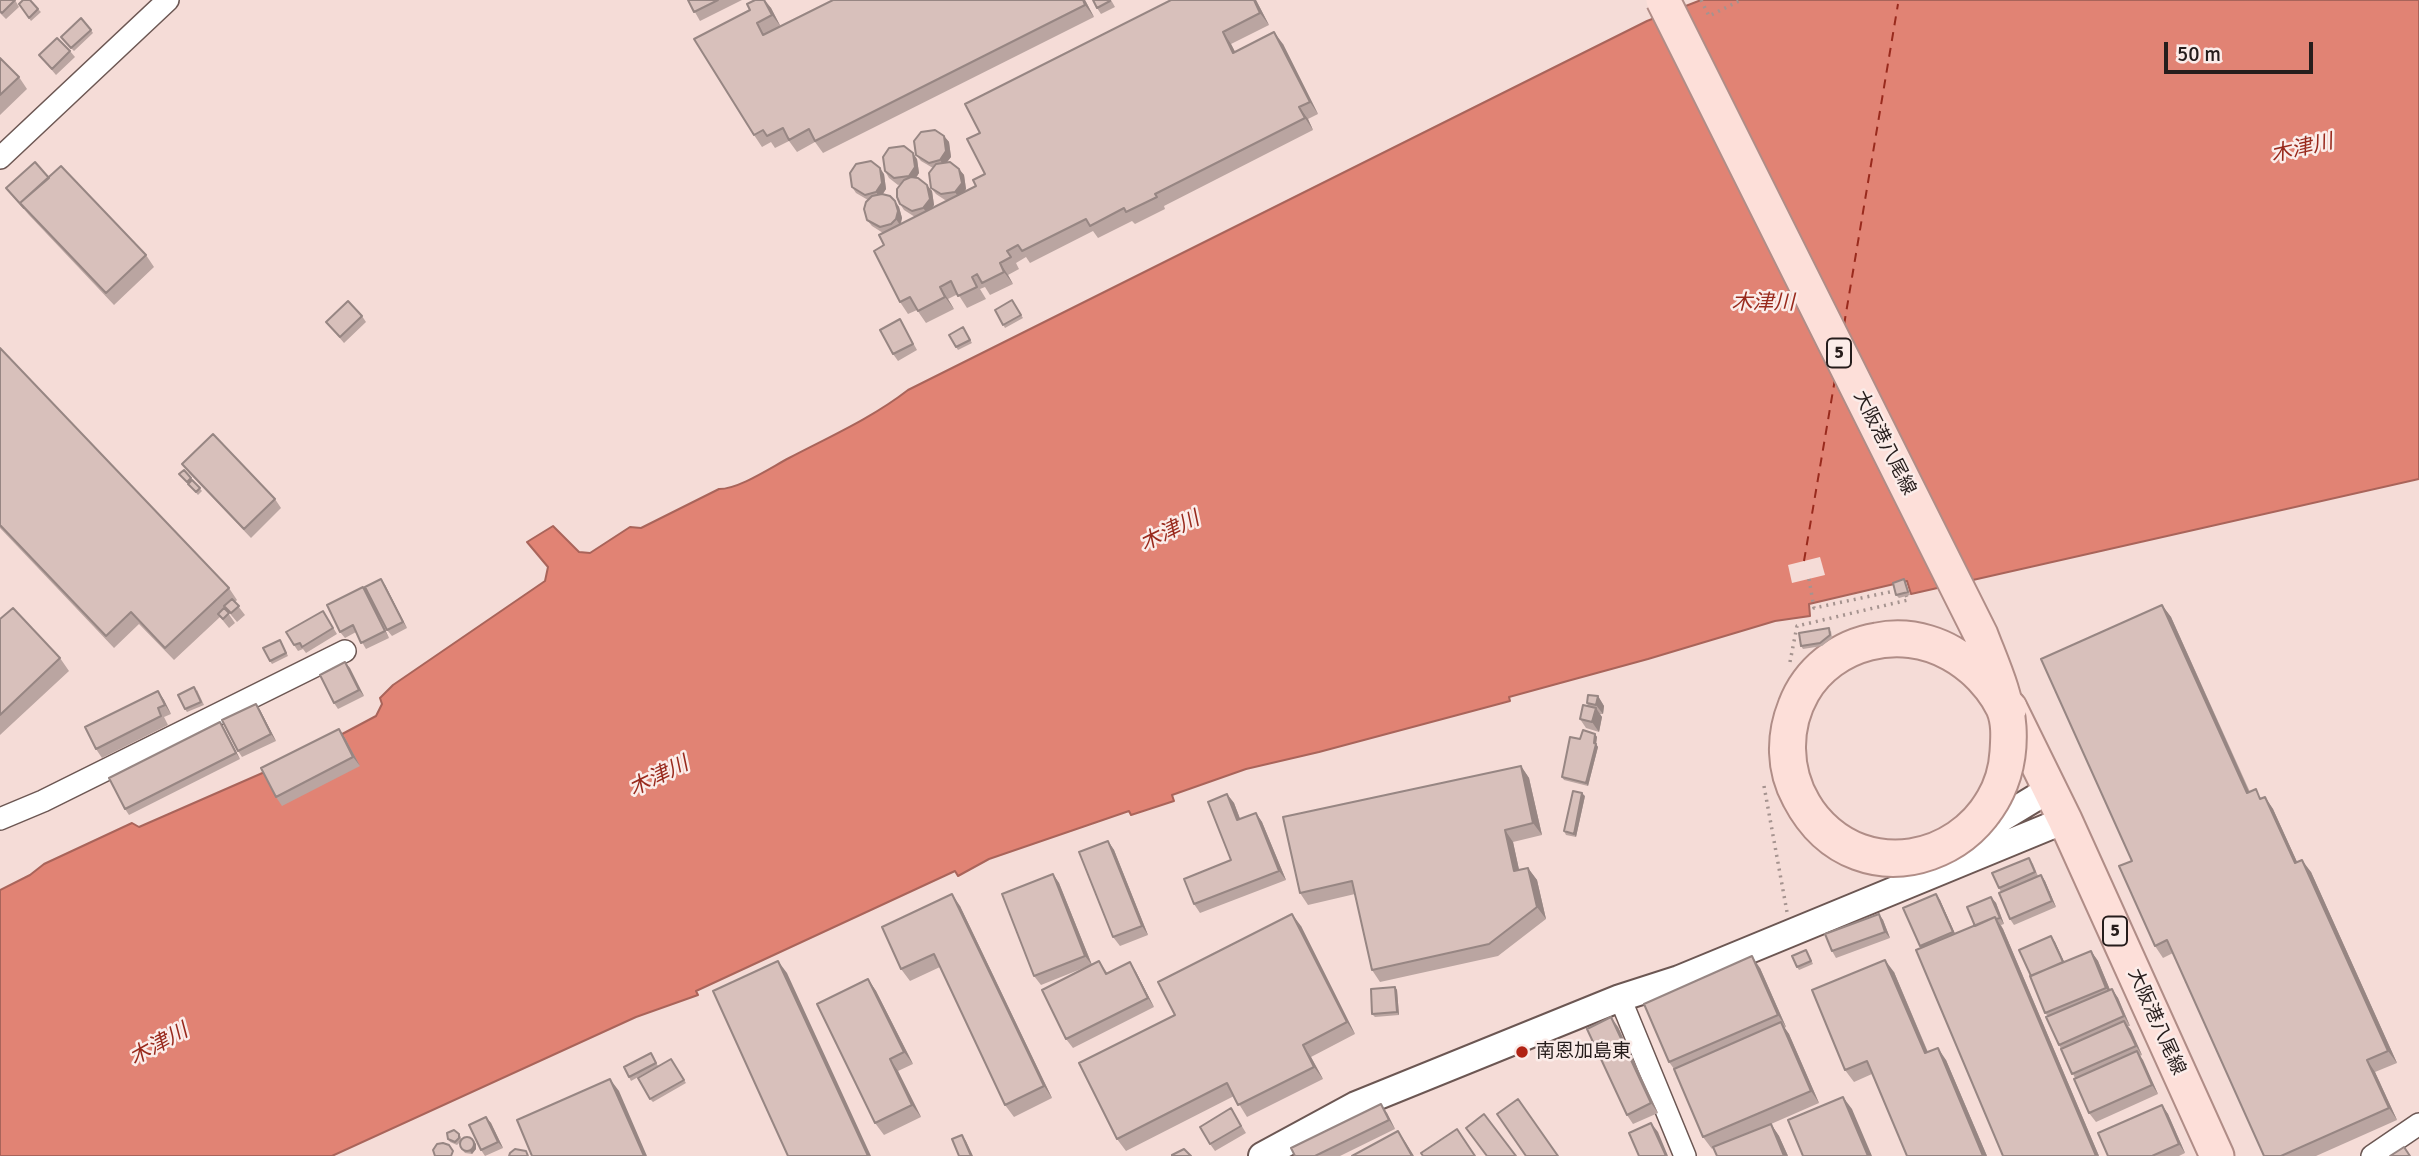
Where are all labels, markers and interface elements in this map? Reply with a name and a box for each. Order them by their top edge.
scale bar [2167,28,2316,72]
text: 50 m [2177,41,2221,67]
water label: 木津川 [2268,130,2336,168]
water label: 木津川 [1732,290,1794,316]
road number: 5 [1827,338,1851,368]
street label: 大阪港八尾線 [1848,387,1920,499]
water label: 木津川 [1136,507,1204,557]
water label: 木津川 [625,752,693,802]
road number: 5 [2103,916,2127,946]
street label: 大阪港八尾線 [2122,965,2190,1079]
water label: 木津川 [125,1019,193,1071]
place label: 南恩加島東 [1536,1041,1631,1063]
marker: 南恩加島東 [1514,1044,1530,1060]

